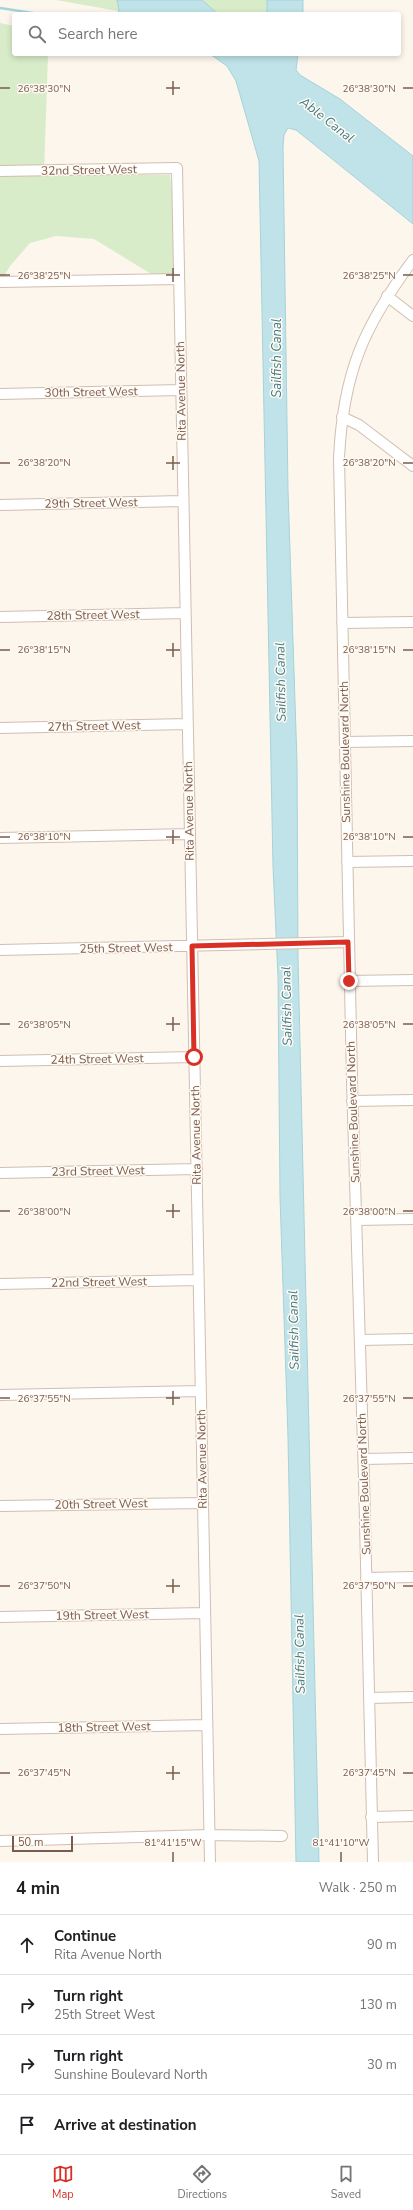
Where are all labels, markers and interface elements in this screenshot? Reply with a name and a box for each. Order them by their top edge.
search box [12,12,401,56]
icon: search [26,23,48,45]
text: Search here [58,24,138,44]
text: 26°38'30"N [17,82,71,96]
text: 26°38'30"N [342,82,396,96]
water label: Able Canal [295,92,358,147]
street label: 32nd Street West [41,161,138,179]
text: 26°38'25"N [17,269,71,283]
text: 26°38'25"N [342,269,396,283]
water label: Sailfish Canal [268,318,286,398]
street label: Rita Avenue North [172,341,190,441]
street label: 30th Street West [44,383,138,401]
text: 26°38'20"N [17,456,71,470]
text: 26°38'20"N [342,456,396,470]
street label: 29th Street West [44,494,138,512]
street label: 28th Street West [46,606,140,624]
water label: Sailfish Canal [271,642,291,722]
text: 26°38'15"N [17,643,71,657]
text: 26°38'15"N [342,643,396,657]
street label: Sunshine Boulevard North [336,681,354,823]
street label: 27th Street West [47,717,141,735]
street label: Rita Avenue North [180,761,198,861]
text: 26°38'10"N [17,830,71,844]
text: 26°38'10"N [342,830,396,844]
street label: 25th Street West [79,939,173,957]
water label: Sailfish Canal [277,966,297,1046]
route end [340,972,358,990]
text: 26°38'05"N [17,1018,71,1032]
text: 26°38'05"N [342,1018,396,1032]
street label: Sunshine Boulevard North [343,1041,363,1183]
route start [185,1048,203,1066]
street label: 24th Street West [50,1050,144,1068]
street label: Rita Avenue North [187,1085,205,1185]
street label: 23rd Street West [51,1162,146,1180]
text: 26°38'00"N [17,1205,71,1219]
text: 26°38'00"N [342,1205,396,1219]
street label: 22nd Street West [51,1273,148,1291]
water label: Sailfish Canal [284,1290,304,1370]
text: 26°37'55"N [17,1392,71,1406]
text: 26°37'55"N [342,1392,396,1406]
street label: Rita Avenue North [193,1409,211,1509]
street label: Sunshine Boulevard North [354,1413,374,1555]
street label: 20th Street West [54,1495,148,1513]
text: 26°37'50"N [17,1579,71,1593]
text: 26°37'50"N [342,1579,396,1593]
street label: 19th Street West [55,1606,149,1624]
water label: Sailfish Canal [290,1614,310,1694]
street label: 18th Street West [57,1718,151,1736]
text: 26°37'45"N [17,1766,71,1780]
text: 26°37'45"N [342,1766,396,1780]
scale bar [12,1834,73,1853]
text: 50 m [18,1835,43,1850]
text: 81°41'15"W [145,1836,201,1850]
text: 81°41'10"W [313,1836,369,1850]
text: 4 min [16,1877,60,1900]
text: Walk · 250 m [319,1879,397,1897]
text: Continue [54,1926,116,1946]
icon: ahead [16,1934,38,1956]
text: 90 m [367,1936,397,1954]
text: Rita Avenue North [54,1946,162,1964]
text: Turn right [54,1986,123,2006]
icon: right [16,1994,38,2016]
text: 130 m [359,1996,397,2014]
text: 25th Street West [54,2006,155,2024]
text: Turn right [54,2046,123,2066]
icon: right [16,2054,38,2076]
text: 30 m [367,2056,397,2074]
text: Sunshine Boulevard North [54,2066,208,2084]
icon: arrive [16,2114,38,2136]
text: Arrive at destination [54,2115,197,2135]
tab: Map [52,2163,74,2202]
tab: Directions [178,2163,227,2202]
tab: Saved [331,2163,361,2202]

